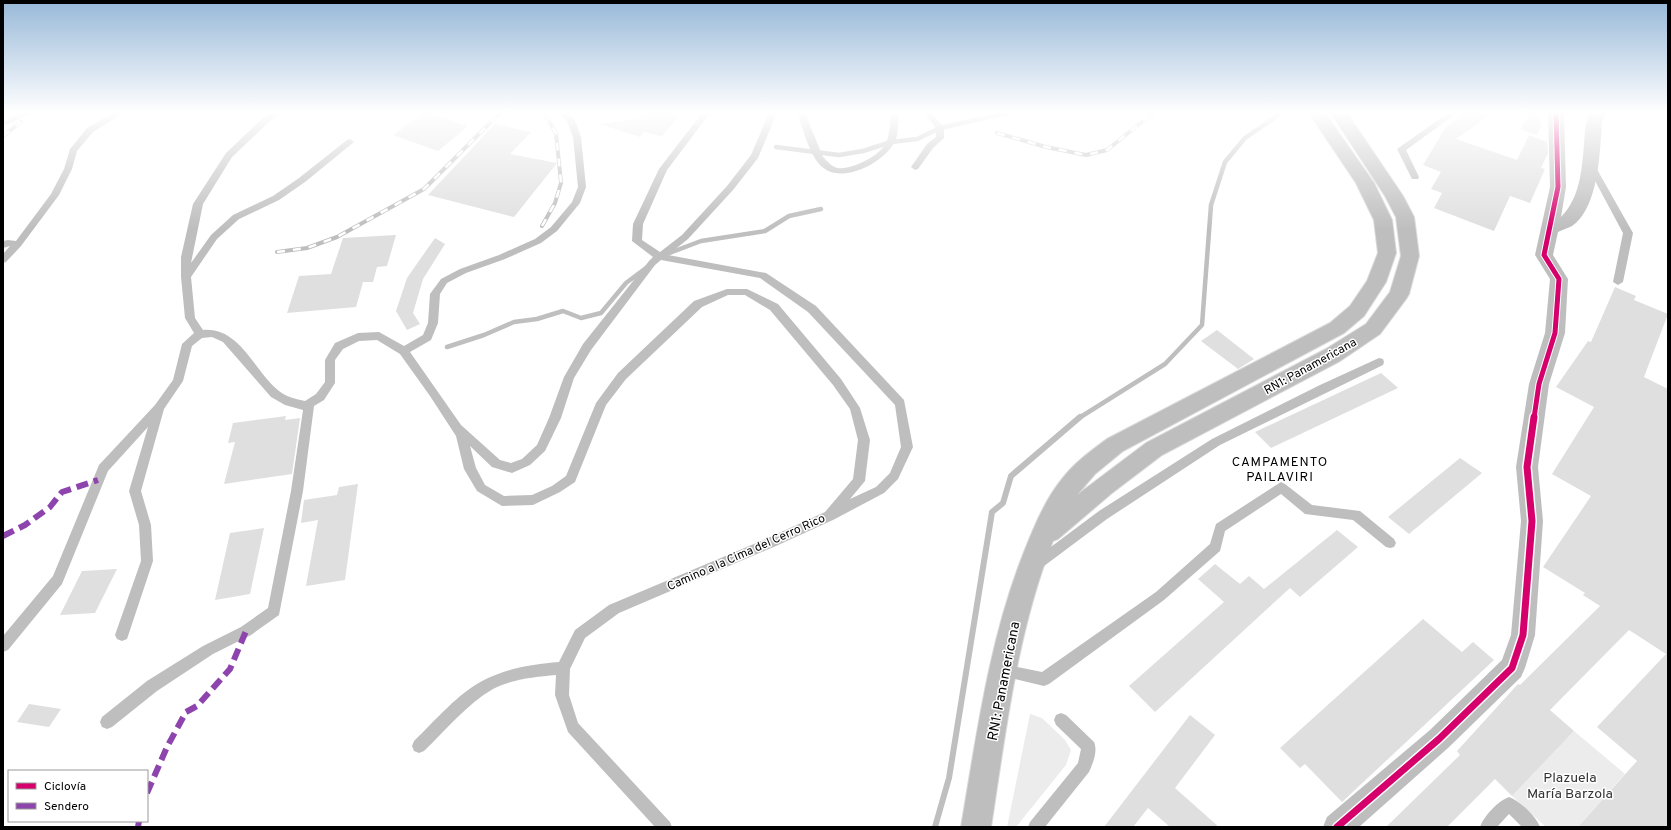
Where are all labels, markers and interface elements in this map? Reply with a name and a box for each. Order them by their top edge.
street label: RN1: Panamericana [1261,335,1360,399]
district label: CAMPAMENTO PAILAVIRI [1232,455,1328,486]
street label: Camino a la Cima del Cerro Rico [665,511,828,595]
street label: RN1: Panamericana [985,620,1024,742]
legend [8,770,148,822]
park label: Plazuela María Barzola [1527,770,1613,803]
text: Ciclovía [44,779,86,795]
text: Sendero [44,799,89,815]

